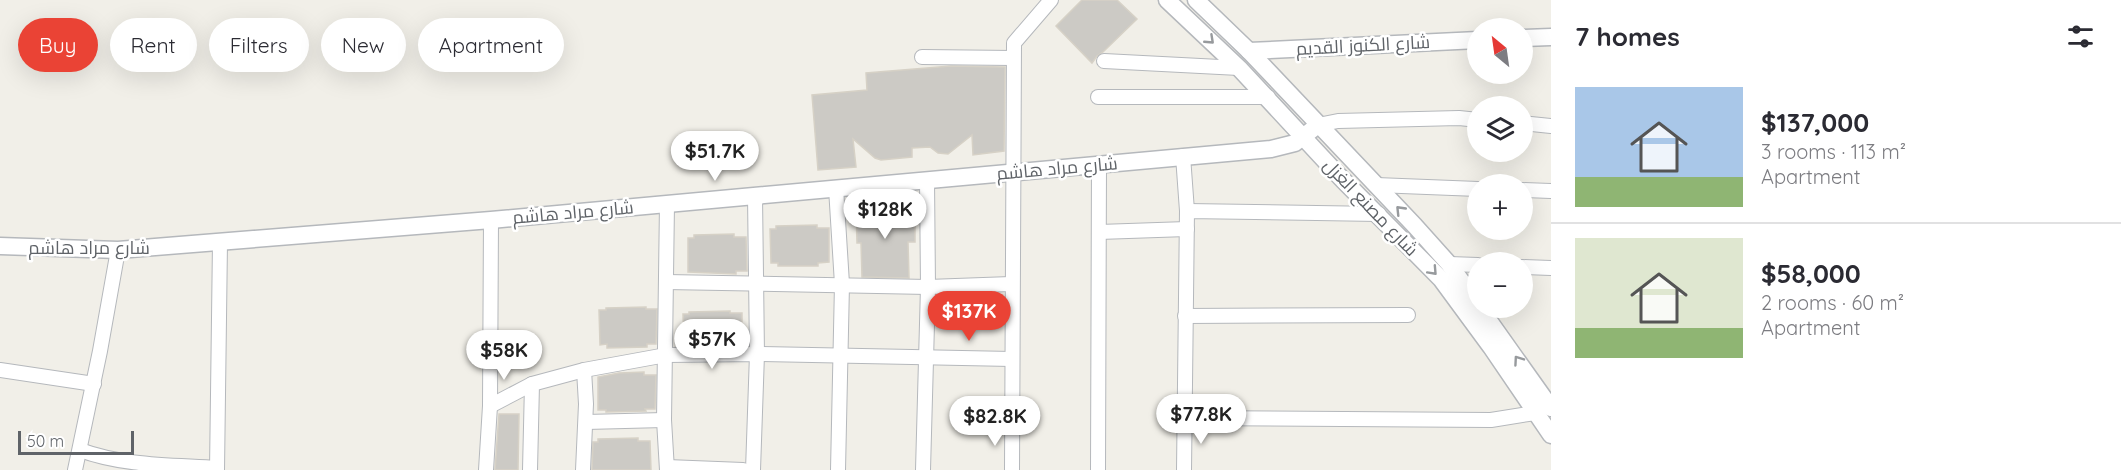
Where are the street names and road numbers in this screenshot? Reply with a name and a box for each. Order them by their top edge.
street label: شارع الكنوز القديم [1295,30,1431,61]
street label: شارع مراد هاشم [995,151,1119,186]
street label: شارع مصنع الغزل [1318,153,1423,261]
street label: شارع مراد هاشم [511,195,635,230]
street label: شارع مراد هاشم [28,236,150,260]

